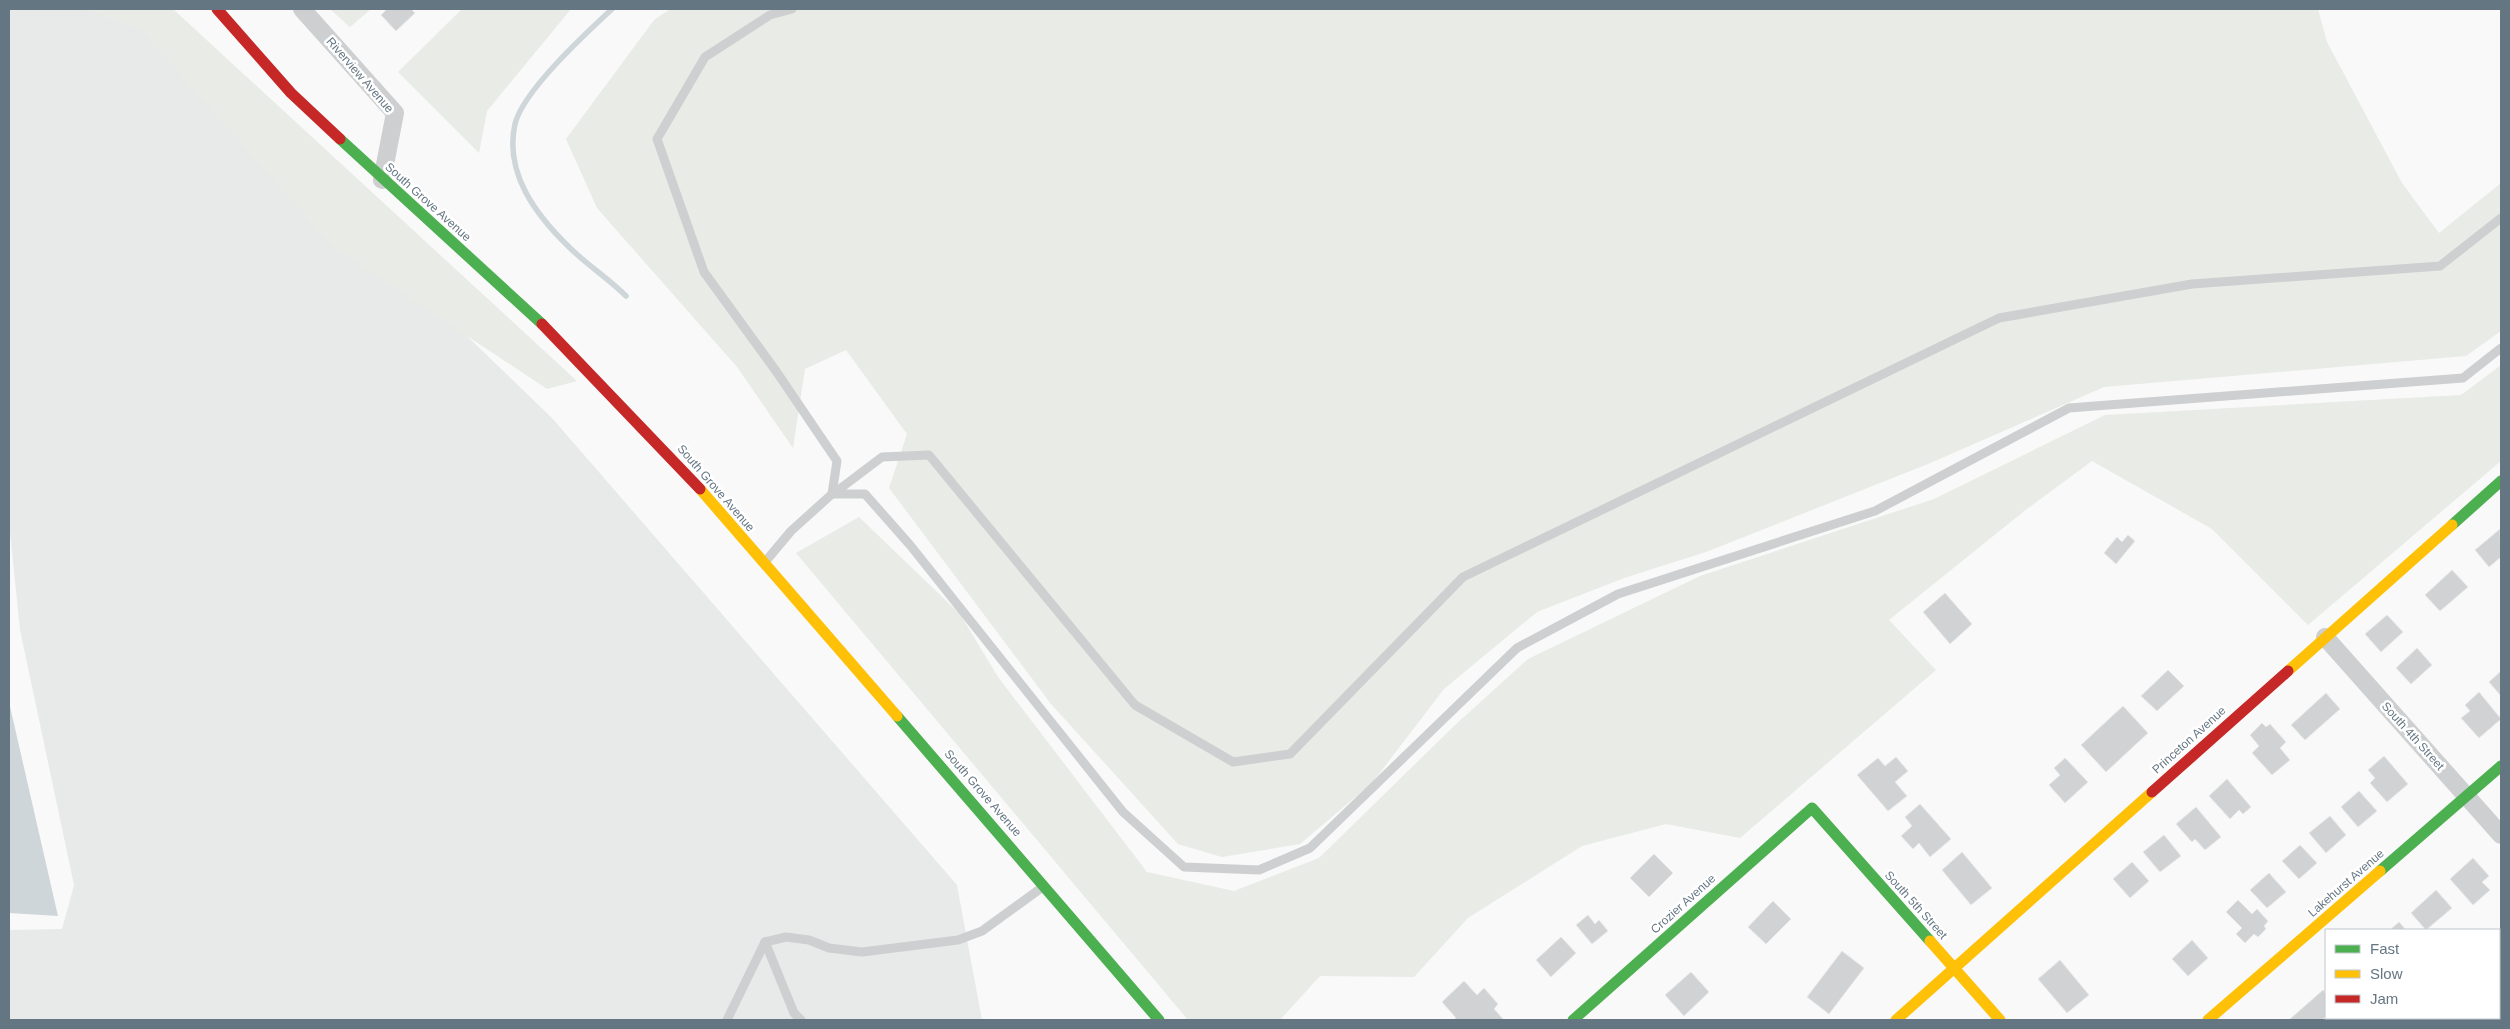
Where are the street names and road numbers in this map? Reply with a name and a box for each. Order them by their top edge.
street label: Riverview Avenue [323,34,397,116]
street label: South Grove Avenue [382,160,474,244]
street label: South Grove Avenue [674,442,758,535]
street label: South 4th Street [2379,699,2448,773]
street label: Princeton Avenue [2149,703,2229,777]
street label: South Grove Avenue [941,747,1025,840]
street label: Lakehurst Avenue [2305,846,2387,920]
street label: South 5th Street [1882,868,1951,942]
street label: Crozier Avenue [1648,871,1718,937]

